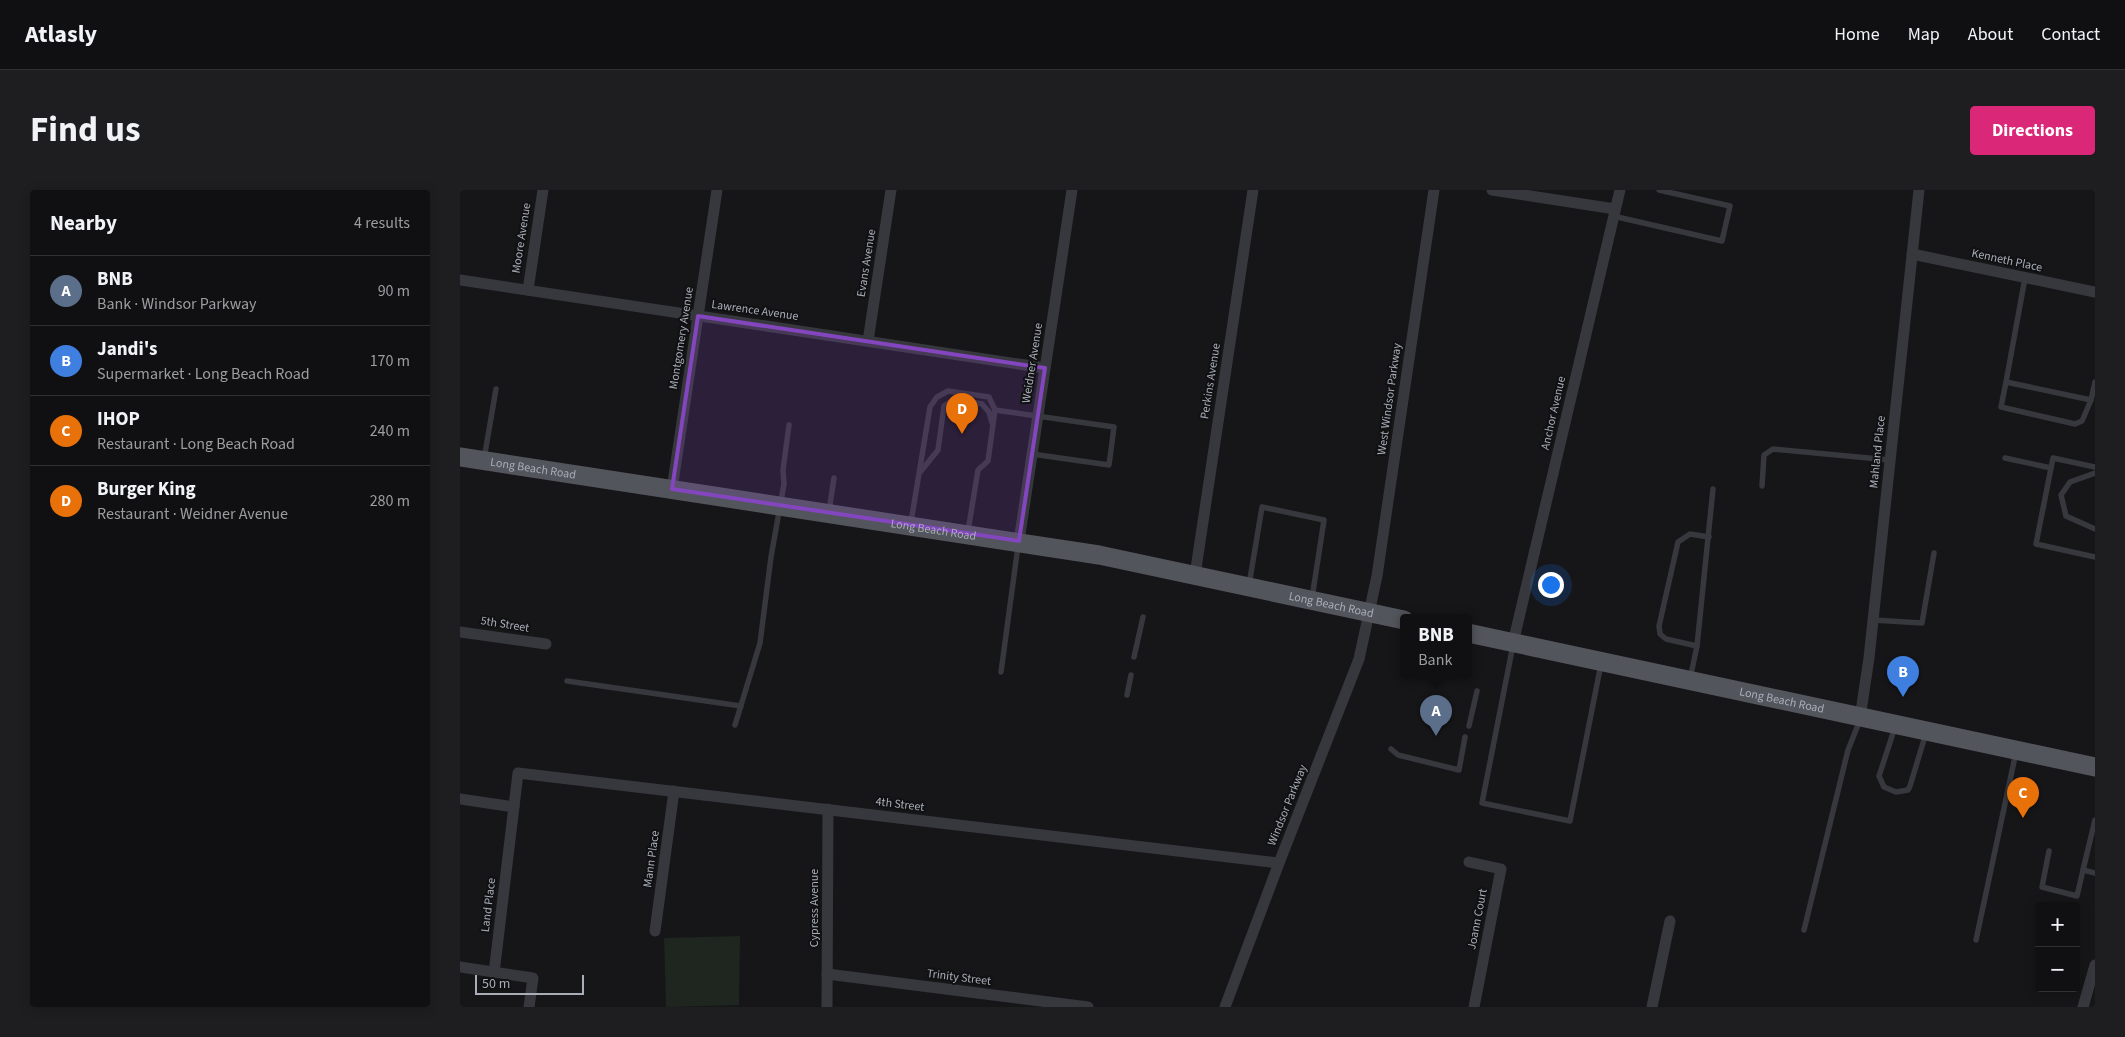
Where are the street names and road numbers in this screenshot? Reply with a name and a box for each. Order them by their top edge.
street label: Moore Avenue [508,202,535,275]
street label: Evans Avenue [853,228,880,298]
street label: Kenneth Place [1970,245,2044,276]
street label: Montgomery Avenue [665,286,698,391]
street label: Lawrence Avenue [710,296,800,325]
street label: Weidner Avenue [1018,322,1047,404]
street label: Perkins Avenue [1196,342,1225,420]
street label: West Windsor Parkway [1373,342,1406,456]
street label: Anchor Avenue [1537,375,1570,452]
street label: Mahland Place [1865,415,1890,489]
street label: Long Beach Road [489,454,577,484]
street label: Long Beach Road [889,515,977,545]
street label: Long Beach Road [1287,588,1375,622]
street label: 5th Street [479,612,530,637]
street label: Long Beach Road [1738,683,1826,718]
street label: Windsor Parkway [1263,762,1312,848]
street label: 4th Street [875,793,925,816]
street label: Mann Place [639,829,664,889]
street label: Cypress Avenue [806,869,823,947]
street label: Land Place [477,877,500,933]
street label: Joann Court [1463,887,1492,951]
street label: Trinity Street [926,965,992,990]

